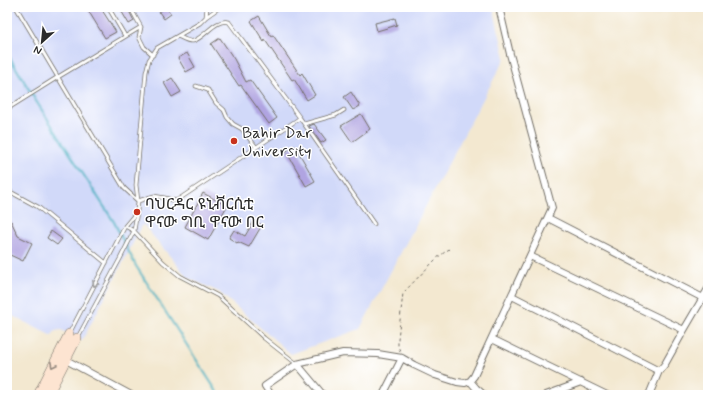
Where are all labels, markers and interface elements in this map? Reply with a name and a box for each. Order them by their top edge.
north arrow [22,22,62,62]
text: N [31,42,44,58]
place label: Bahir Dar University [242,123,312,162]
marker: Bahir Dar University [229,136,239,146]
place label: ባህርዳር ዩኒቭርሲቲ ዋናው ግቢ ዋናው በር [145,194,264,233]
marker: ባህርዳር ዩኒቭርሲቲ ዋናው ግቢ ዋናው በር [132,207,142,217]
one-way arrow [92,280,100,287]
one-way arrow [51,360,58,368]

